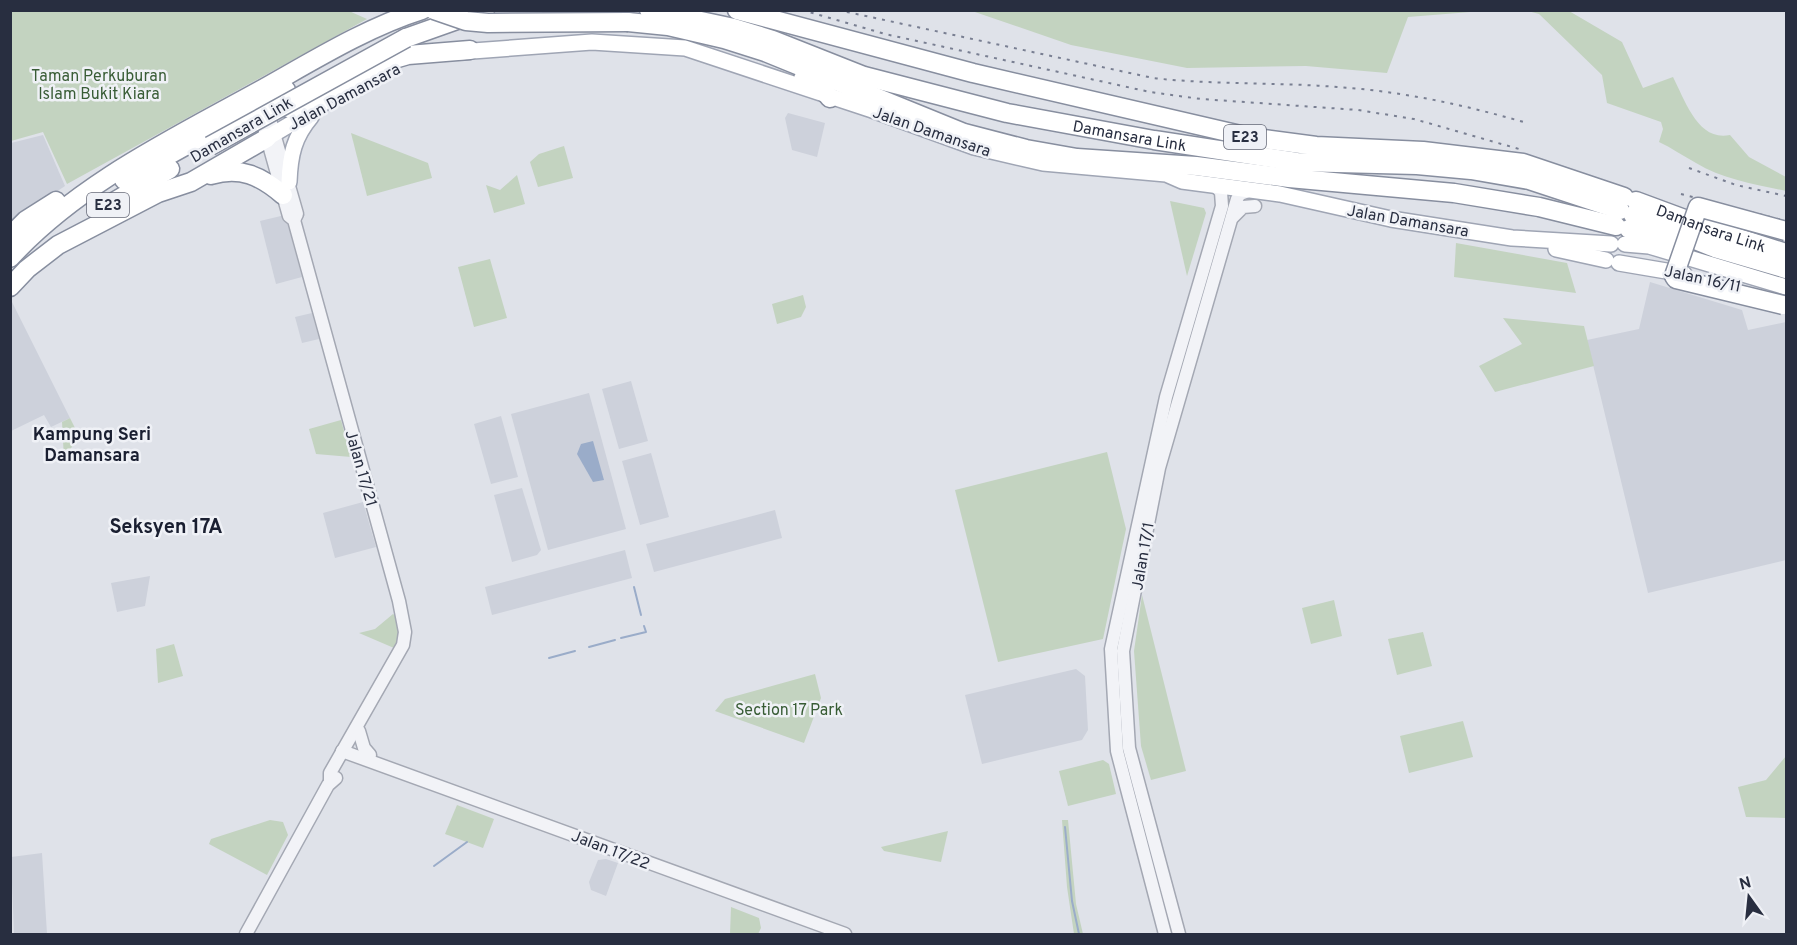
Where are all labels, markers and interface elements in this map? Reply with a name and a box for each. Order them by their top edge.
street label: Jalan Damansara [286,60,404,136]
park label: Taman Perkuburan Islam Bukit Kiara [31,67,167,105]
street label: Damansara Link [187,93,297,168]
street label: Jalan Damansara [870,103,993,162]
street label: Damansara Link [1071,117,1188,157]
road number: E23 [1224,125,1266,149]
road number: E23 [87,193,129,217]
street label: Jalan Damansara [1345,201,1470,243]
street label: Damansara Link [1653,201,1768,258]
street label: Jalan 16/11 [1662,262,1743,298]
district label: Kampung Seri Damansara [33,424,151,468]
street label: Jalan 17/21 [340,428,381,509]
district label: Seksyen 17A [109,515,223,541]
street label: Jalan 17/1 [1128,521,1160,592]
park label: Section 17 Park [735,701,843,721]
street label: Jalan 17/22 [568,827,652,875]
north arrow [1719,867,1779,927]
text: N [1737,873,1754,896]

